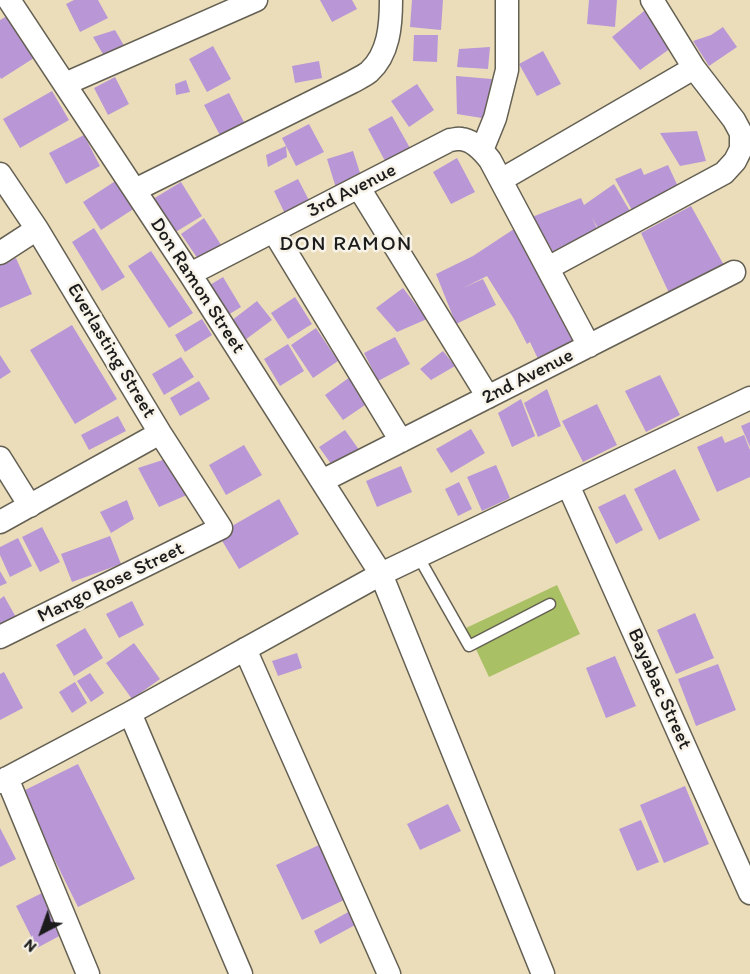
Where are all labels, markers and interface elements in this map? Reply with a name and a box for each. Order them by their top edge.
street label: 3rd Avenue [304,158,400,224]
street label: Don Ramon Street [144,214,250,358]
district label: DON RAMON [279,232,413,258]
street label: Everlasting Street [61,279,161,423]
street label: 2nd Avenue [478,344,578,410]
street label: Mango Rose Street [34,537,188,629]
street label: Bayabac Street [622,625,696,753]
north arrow [12,902,72,962]
text: N [20,935,40,957]

